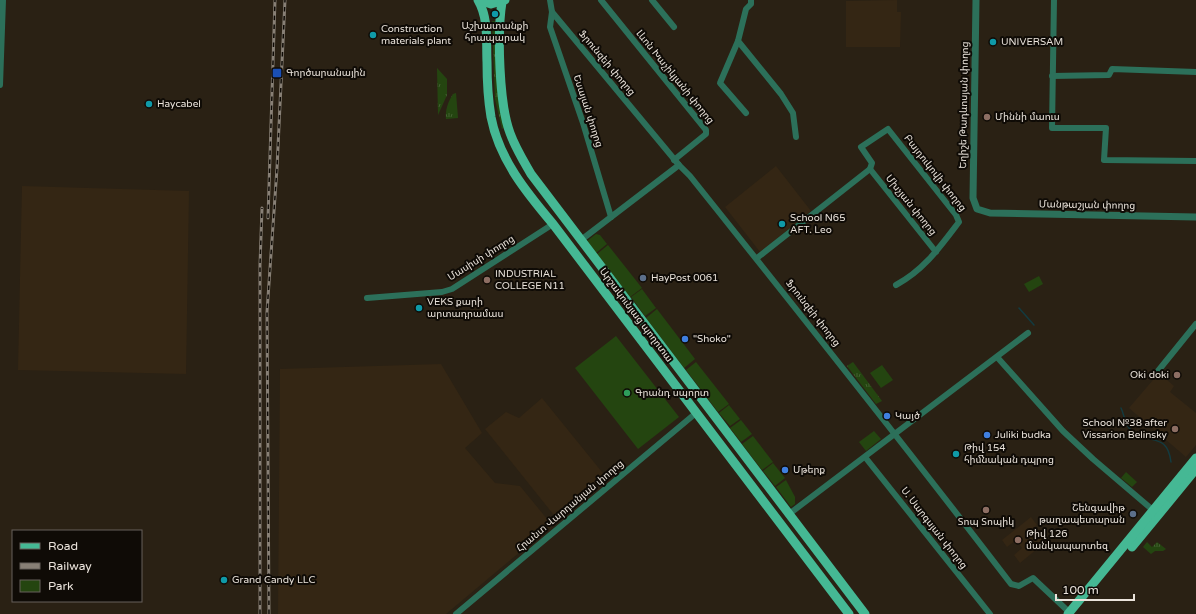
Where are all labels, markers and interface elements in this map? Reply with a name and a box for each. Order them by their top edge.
marker: Աշխատանքի հրապարակ [490,9,500,19]
place label: Աշխատանքի հրապարակ [461,20,529,44]
place label: Construction materials plant [381,23,451,47]
street label: Ֆրունզեի փողոց [576,28,638,98]
street label: Լևոն Խաչիկյանի փողոց [633,28,717,126]
marker: Construction materials plant [368,30,378,40]
place label: UNIVERSAM [1001,36,1063,48]
marker: UNIVERSAM [988,37,998,47]
street label: Եղիշե Թադևոսյան փողոց [957,41,971,169]
marker: Գործարանային [271,67,283,79]
place label: Գործարանային [286,67,366,79]
street label: Եսայան փողոց [571,73,605,149]
place label: Haycabel [157,98,201,110]
marker: Haycabel [144,99,154,109]
place label: Միննի մաուս [995,111,1060,123]
marker: Միննի մաուս [982,112,992,122]
street label: Բայդուկովի փողոց [901,132,969,214]
street label: Մխչյան փողոց [883,172,939,238]
street label: Մանթաշյան փողոց [1039,198,1135,212]
place label: School N65 AFT. Leo [790,212,845,236]
marker: School N65 AFT. Leo [777,219,787,229]
street label: Մասիսի փողոց [445,233,517,283]
street label: Արշակունյաց պողոտա [597,266,675,364]
place label: INDUSTRIAL COLLEGE N11 [495,268,565,292]
place label: HayPost 0061 [651,272,718,284]
marker: HayPost 0061 [638,273,648,283]
marker: INDUSTRIAL COLLEGE N11 [482,275,492,285]
street label: Ֆրունզեի փողոց [783,277,843,349]
place label: VEKS քարի արտադրամաս [427,296,503,320]
marker: VEKS քարի արտադրամաս [414,303,424,313]
place label: "Shoko" [693,333,731,345]
marker: "Shoko" [680,334,690,344]
place label: Oki doki [1130,369,1169,381]
marker: Oki doki [1172,370,1182,380]
place label: Գրանդ սպորտ [635,387,709,399]
marker: Գրանդ սպորտ [622,388,632,398]
place label: Կայծ [895,410,920,422]
marker: Կայծ [882,411,892,421]
place label: School №38 after Vissarion Belinsky [1082,417,1168,441]
marker: School №38 after Vissarion Belinsky [1170,424,1180,434]
place label: Juliki budka [995,429,1051,441]
marker: Juliki budka [982,430,992,440]
place label: Թիվ 154 հիմնական դպրոց [964,442,1054,466]
marker: Թիվ 154 հիմնական դպրոց [951,449,961,459]
street label: Հրանտ Վարդանյան փողոց [514,458,626,554]
place label: Մթերք [793,464,825,476]
marker: Մթերք [780,465,790,475]
street label: Ս. Սարգսյան փողոց [898,485,970,571]
place label: Շենգավիթ թաղապետարան [1039,502,1125,526]
marker: Տոպ Տոպիկ [981,505,991,515]
marker: Շենգավիթ թաղապետարան [1128,509,1138,519]
place label: Տոպ Տոպիկ [958,516,1014,528]
place label: Թիվ 126 մանկապարտեզ [1026,528,1109,552]
legend [12,530,142,602]
marker: Թիվ 126 մանկապարտեզ [1013,535,1023,545]
text: Road [48,539,78,553]
text: Railway [48,559,92,573]
place label: Grand Candy LLC [232,574,315,586]
marker: Grand Candy LLC [219,575,229,585]
scale bar [1056,576,1134,602]
text: Park [48,579,74,593]
text: 100 m [1062,583,1099,597]

